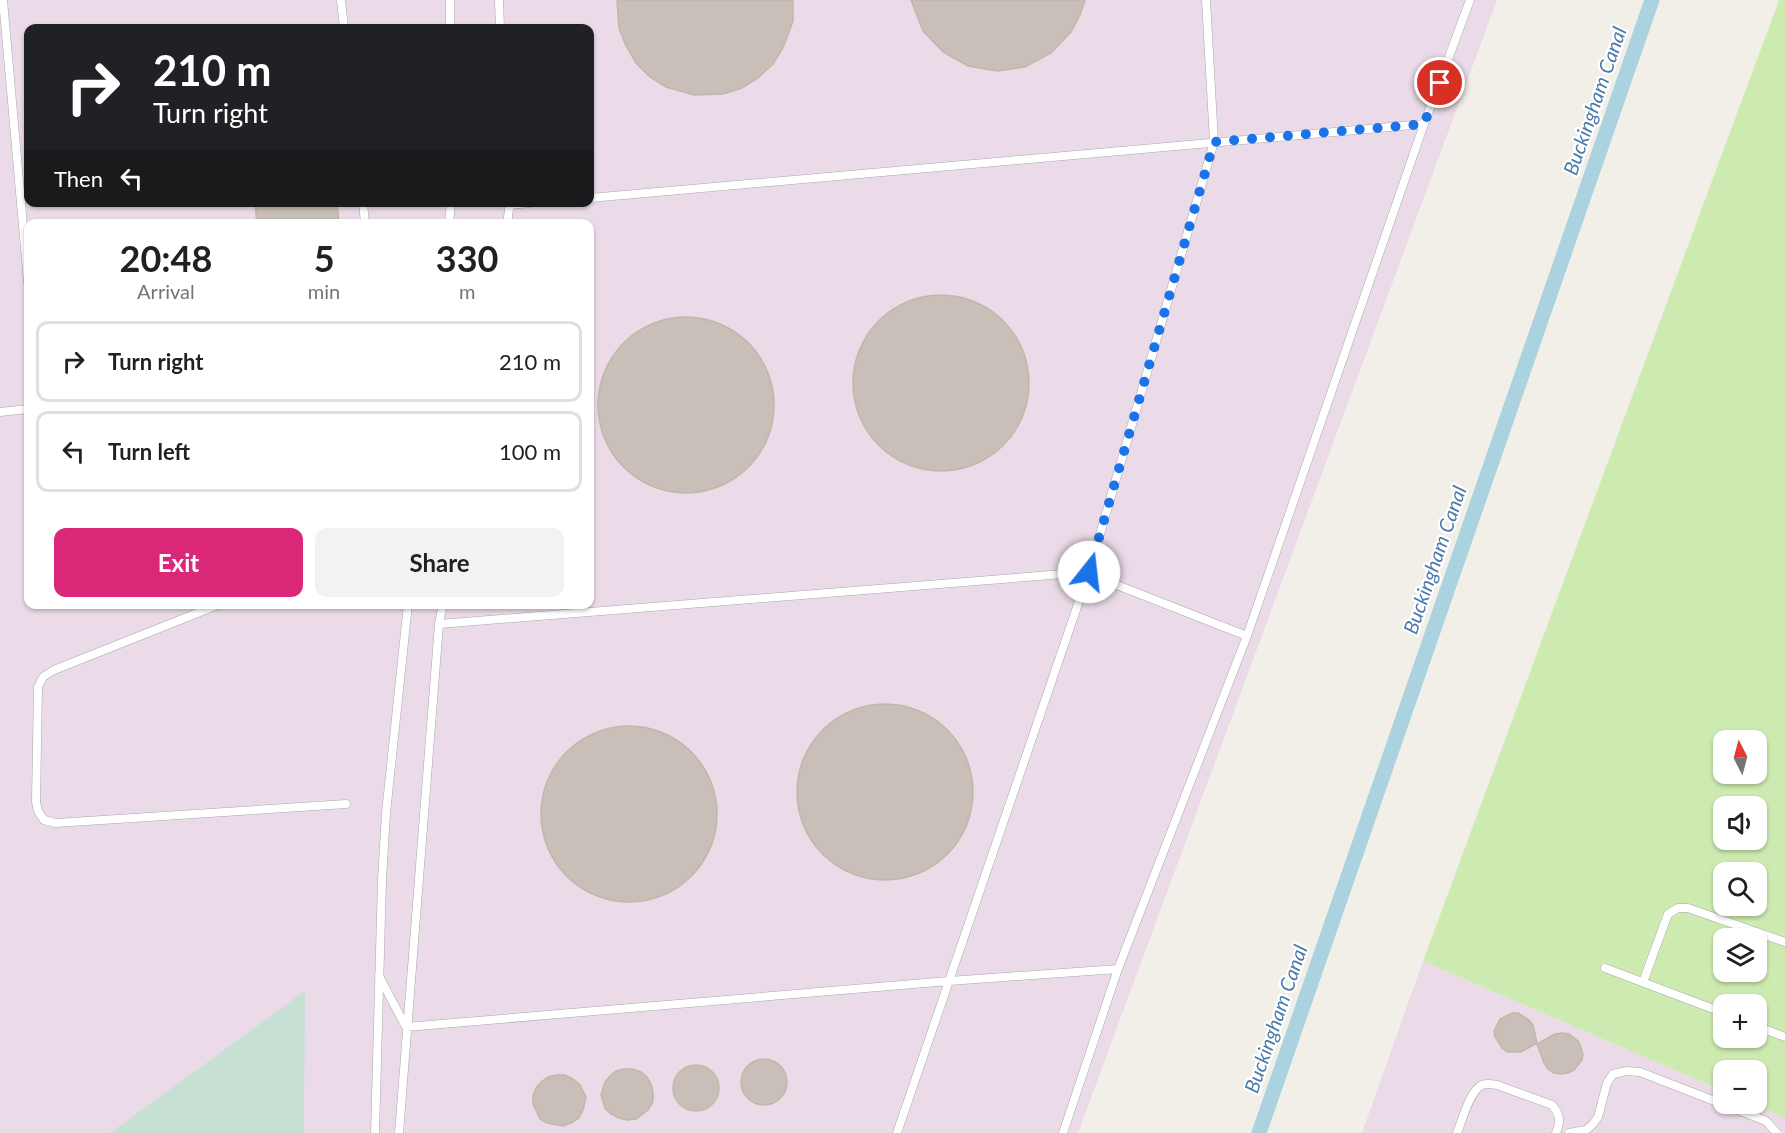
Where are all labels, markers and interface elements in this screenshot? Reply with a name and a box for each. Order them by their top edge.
water label: Buckingham Canal [1557,23,1631,178]
text: 210 m [153,45,271,95]
icon: right [54,48,132,126]
pin [1414,57,1465,108]
icon: arrive [1423,66,1456,99]
text: Turn right [153,96,268,129]
icon: left [115,162,148,195]
text: Then [54,165,103,192]
text: 20:48 [120,236,212,280]
text: 5 [314,236,335,280]
text: 330 [436,236,498,280]
text: Arrival [137,279,195,303]
text: min [308,279,340,303]
text: m [459,279,475,303]
icon: right [57,345,90,378]
text: Turn right [108,348,203,375]
text: 210 m [499,348,561,375]
icon: left [57,435,90,468]
text: Turn left [108,438,190,465]
text: 100 m [499,438,561,465]
water label: Buckingham Canal [1397,482,1471,637]
button: Exit [54,528,303,597]
button: Share [315,528,564,597]
position arrow [1057,540,1121,604]
north arrow [1713,730,1767,784]
map controls [1713,730,1767,1114]
button: sound [1713,796,1767,850]
button: search [1713,862,1767,916]
button: layers [1713,928,1767,982]
water label: Buckingham Canal [1238,941,1312,1096]
button: + [1713,994,1767,1048]
button: − [1713,1060,1767,1114]

